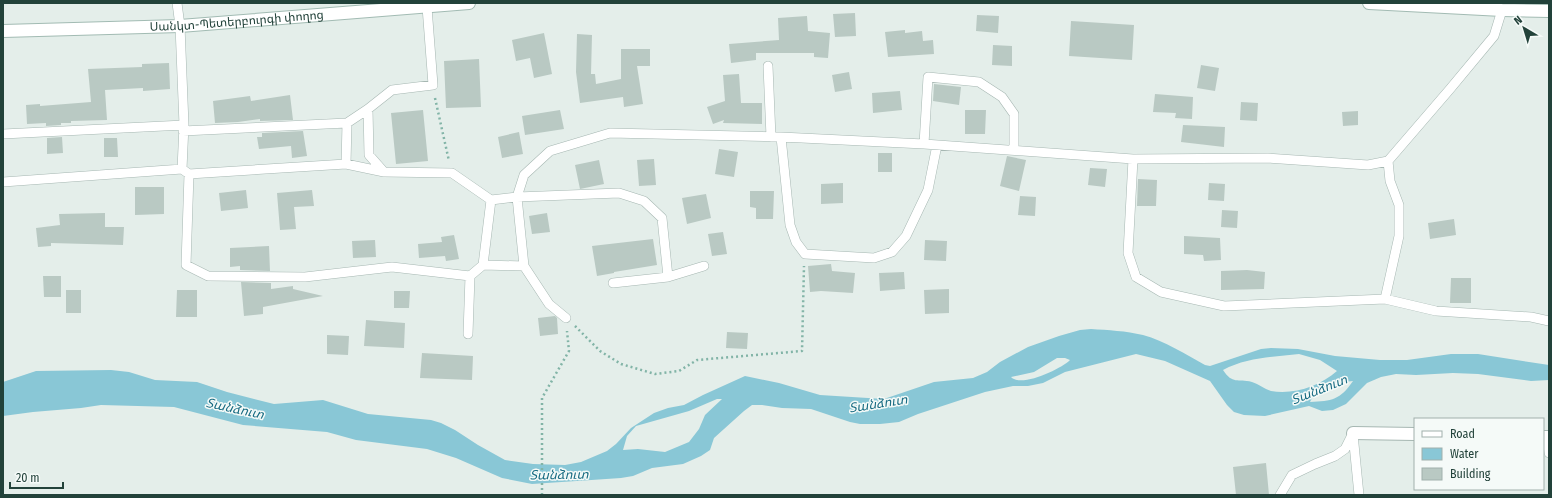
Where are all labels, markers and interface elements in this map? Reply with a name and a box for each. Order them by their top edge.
street label: Սանկտ-Պետերբուրգի փողոց [149,8,324,34]
north arrow [1504,8,1544,48]
text: N [1512,13,1525,28]
water label: Տանձուտ [1289,371,1350,407]
water label: Տանձուտ [848,391,909,416]
water label: Տանձուտ [205,395,266,422]
legend [1414,418,1544,490]
text: Road [1450,427,1475,441]
text: Water [1450,447,1479,461]
scale bar [10,464,63,490]
water label: Տանձուտ [529,466,589,483]
text: Building [1450,467,1491,481]
text: 20 m [16,471,40,485]

